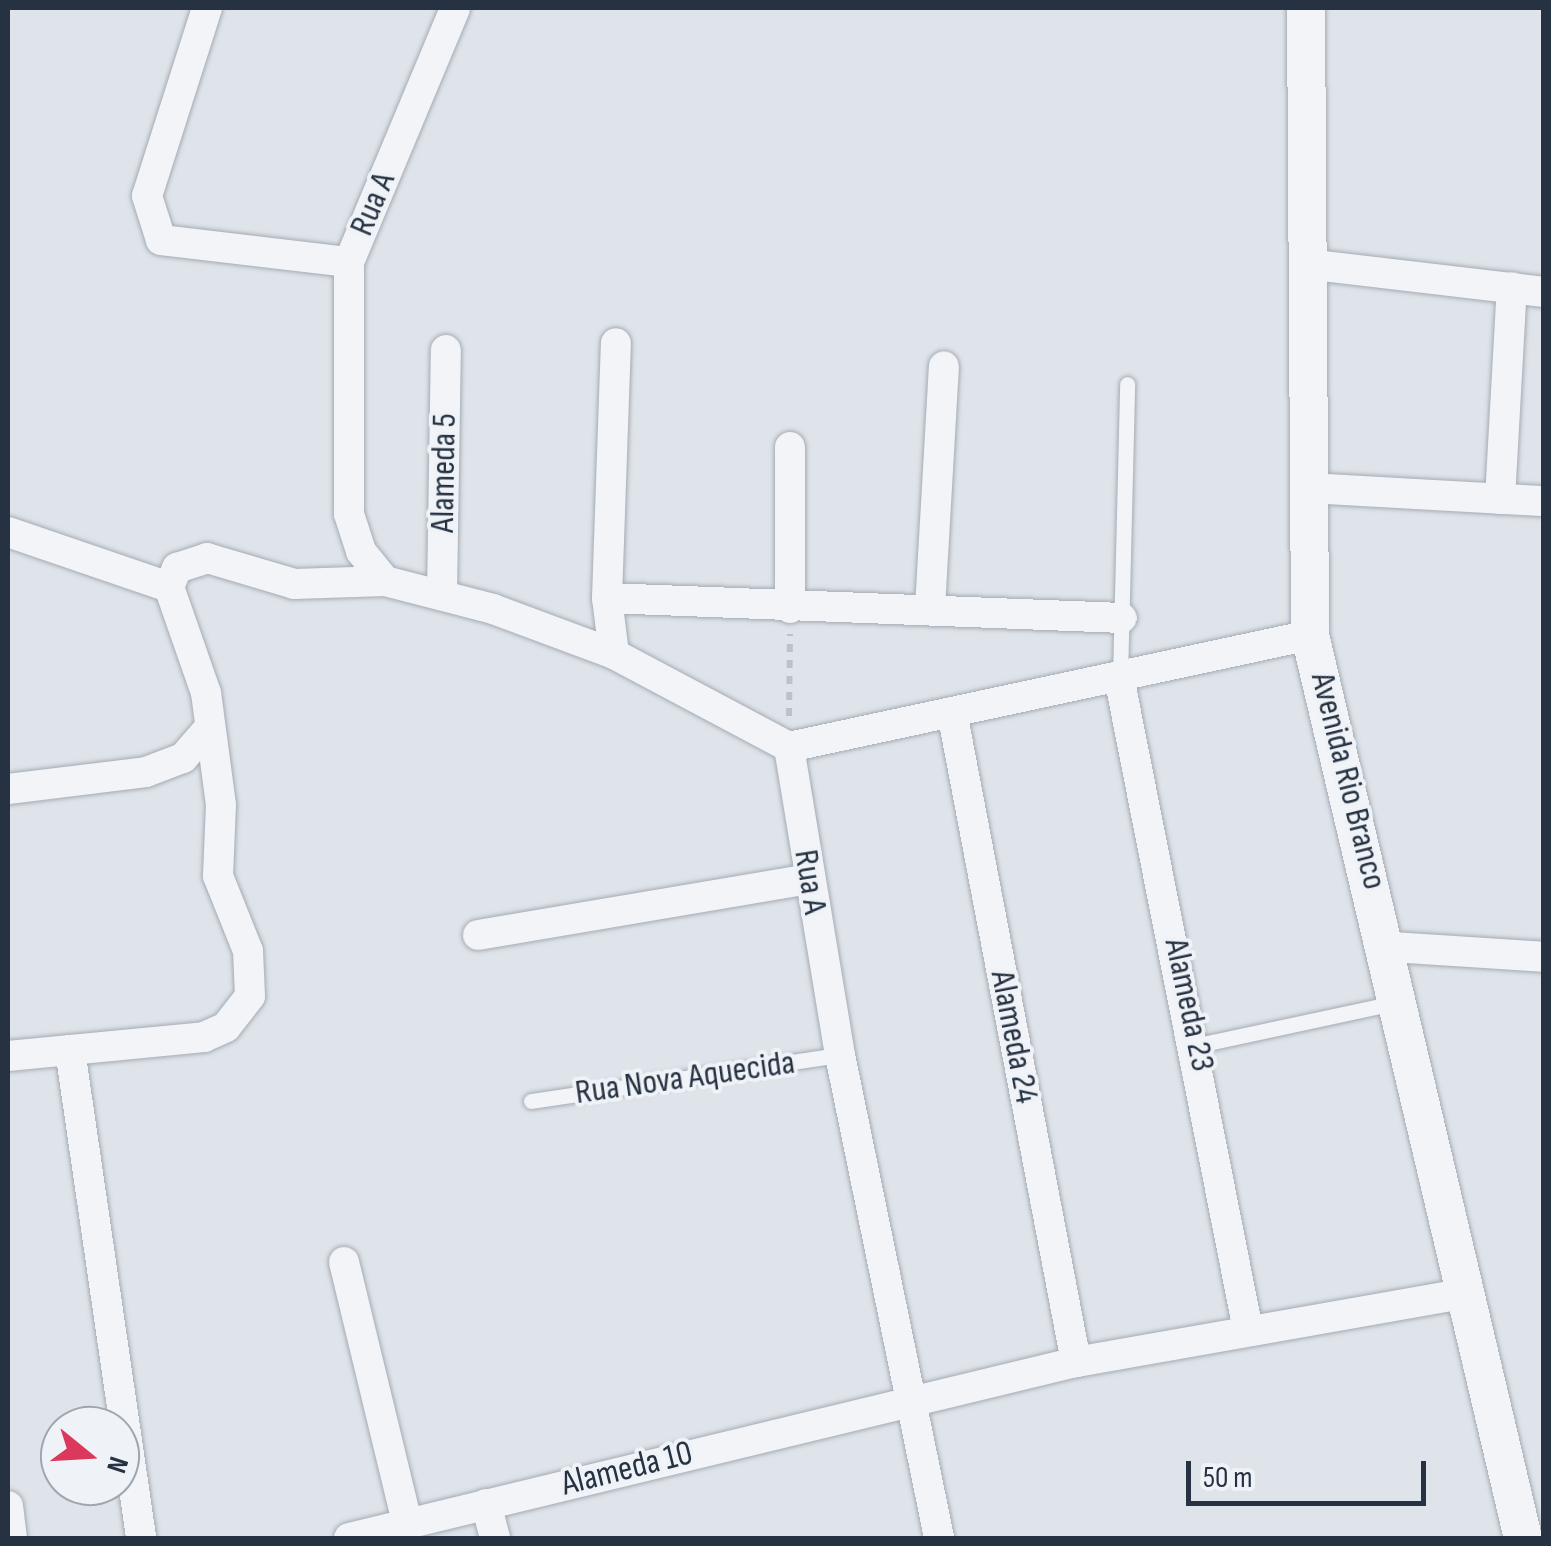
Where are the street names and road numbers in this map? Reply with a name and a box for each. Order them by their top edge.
street label: Rua A [341,166,405,242]
street label: Alameda 5 [422,413,466,533]
street label: Avenida Rio Branco [1301,668,1395,894]
street label: Rua A [784,847,836,917]
street label: Alameda 23 [1154,935,1224,1075]
street label: Alameda 24 [981,967,1047,1107]
street label: Rua Nova Aquecida [573,1042,797,1114]
street label: Alameda 10 [557,1432,697,1506]

